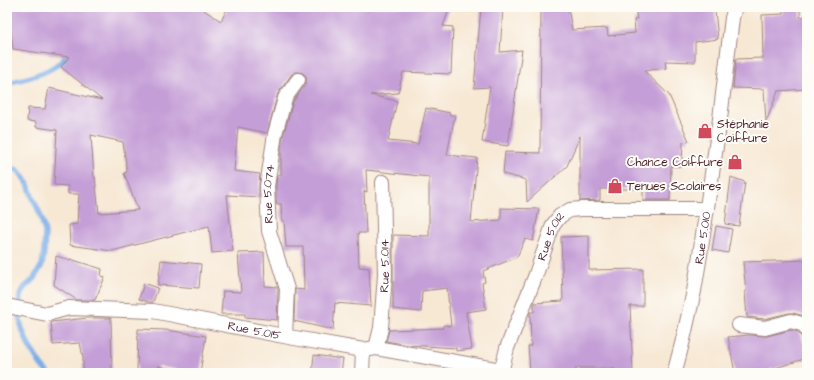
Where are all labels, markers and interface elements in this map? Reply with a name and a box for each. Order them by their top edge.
place label: Stéphanie Coiffure [717,116,770,147]
shop icon: Stéphanie Coiffure [696,122,714,140]
shop icon: Chance Coiffure [726,153,744,171]
place label: Chance Coiffure [627,154,724,171]
street label: Rue 5.074 [259,163,279,224]
shop icon: Tenues Scolaires [606,177,624,195]
place label: Tenues Scolaires [627,178,721,195]
street label: Rue 5.012 [533,207,568,263]
street label: Rue 5.010 [691,210,715,265]
street label: Rue 5.014 [376,239,394,293]
street label: Rue 5.015 [226,317,283,344]

